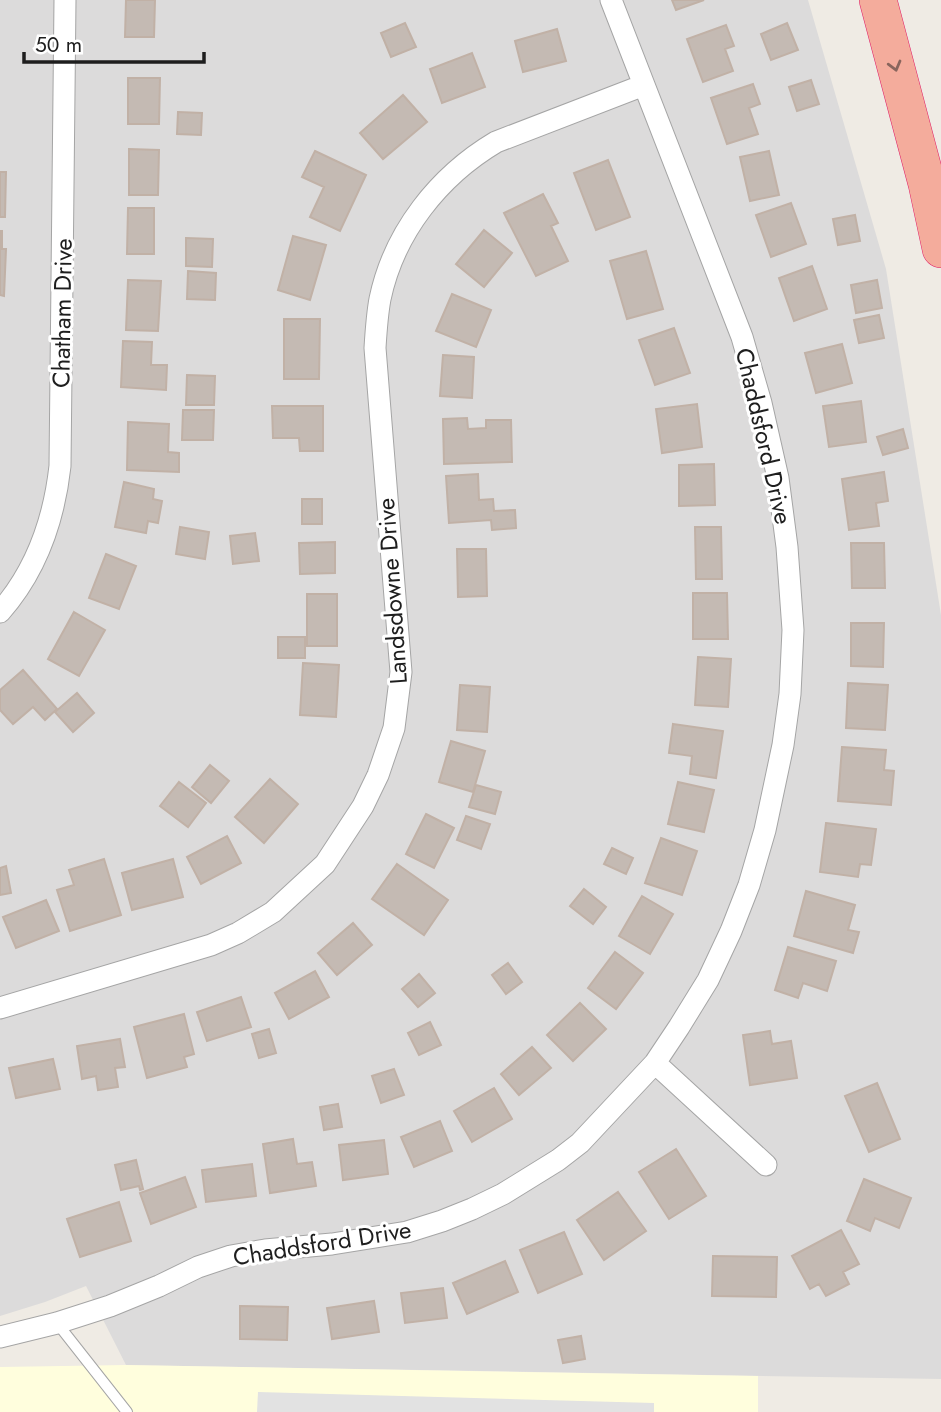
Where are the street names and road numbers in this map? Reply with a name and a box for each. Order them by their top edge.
street label: Chatham Drive [43,238,81,388]
street label: Chaddsford Drive [727,344,801,528]
street label: Landsdowne Drive [368,497,416,685]
street label: Chaddsford Drive [230,1212,414,1274]

